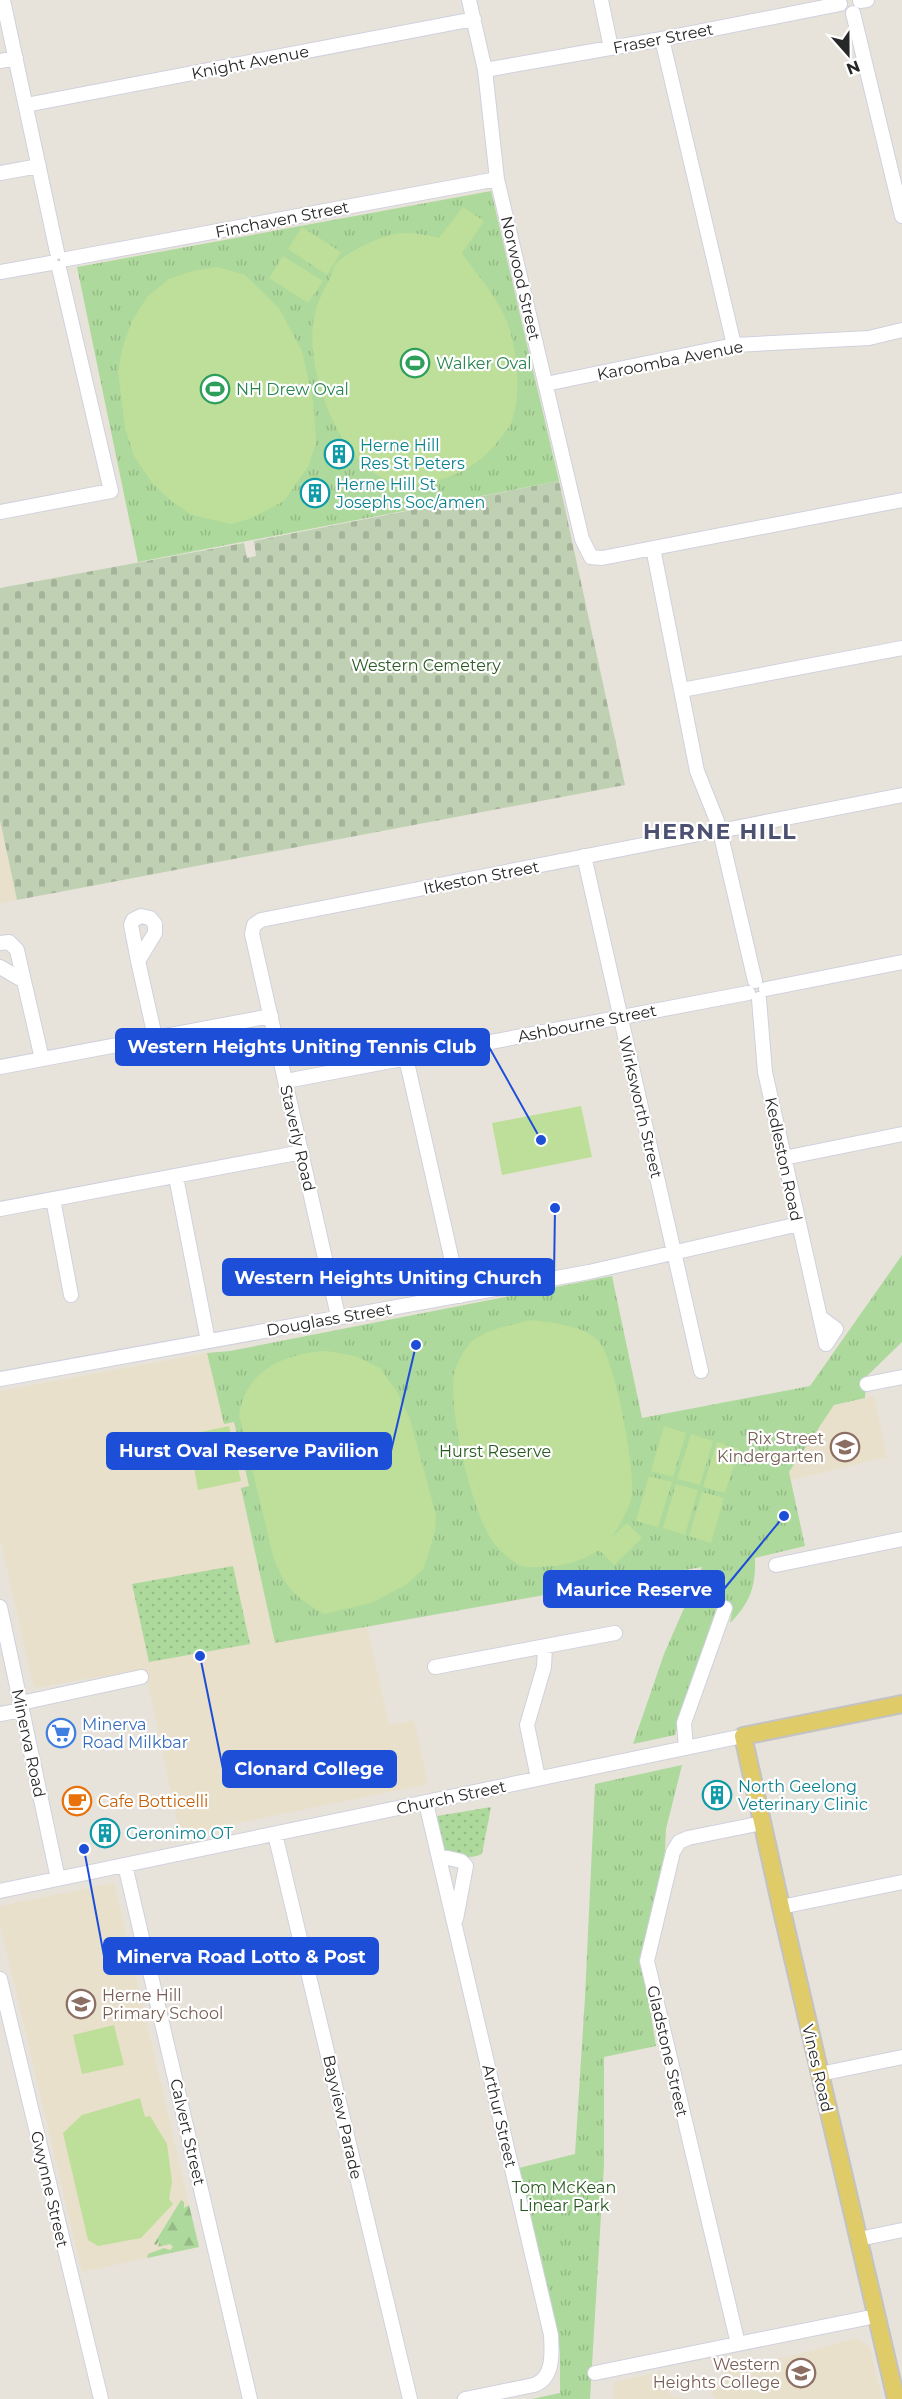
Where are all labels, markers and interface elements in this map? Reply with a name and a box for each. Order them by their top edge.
street label: Fraser Street [611,19,715,58]
north arrow [818,24,878,84]
street label: Knight Avenue [190,42,310,83]
text: N [844,56,863,79]
street label: Finchaven Street [214,197,351,242]
street label: Norwood Street [497,214,544,343]
street label: Karoomba Avenue [595,337,745,384]
sports icon: Walker Oval [399,347,431,379]
place label: Walker Oval [436,354,532,373]
sports icon: NH Drew Oval [199,373,231,405]
place label: NH Drew Oval [236,380,349,399]
place label: Herne Hill Res St Peters [360,436,465,473]
building icon: Herne Hill Res St Peters [323,438,355,470]
place label: Herne Hill St Josephs Soc/amen [335,475,485,512]
building icon: Herne Hill St Josephs Soc/amen [299,477,331,509]
park label: Western Cemetery [351,656,501,675]
district label: HERNE HILL [643,818,797,845]
street label: Itkeston Street [422,857,541,898]
street label: Ashbourne Street [516,1001,659,1046]
callout: Western Heights Uniting Tennis Club [116,1029,489,1065]
street label: Wirksworth Street [615,1034,666,1181]
text: Western Heights Uniting Tennis Club [128,1036,476,1058]
street label: Staverly Road [276,1083,319,1193]
street label: Kedleston Road [761,1095,806,1223]
callout: Western Heights Uniting Church [223,1259,554,1295]
text: Western Heights Uniting Church [234,1267,542,1289]
street label: Douglass Street [265,1299,394,1340]
place label: Rix Street Kindergarten [717,1429,825,1466]
school or university icon: Rix Street Kindergarten [829,1431,861,1463]
callout: Hurst Oval Reserve Pavilion [107,1433,391,1469]
text: Hurst Oval Reserve Pavilion [119,1440,379,1462]
park label: Hurst Reserve [439,1442,551,1461]
callout: Maurice Reserve [544,1571,724,1607]
text: Maurice Reserve [556,1579,712,1601]
street label: Minerva Road [8,1687,49,1799]
place label: Minerva Road Milkbar [82,1715,188,1752]
supermarket icon: Minerva Road Milkbar [45,1717,77,1749]
callout: Clonard College [223,1751,396,1787]
text: Clonard College [234,1758,384,1780]
street label: Church Street [395,1777,508,1818]
place label: North Geelong Veterinary Clinic [738,1777,868,1814]
building icon: North Geelong Veterinary Clinic [701,1779,733,1811]
cafe icon: Cafe Botticelli [61,1785,93,1817]
place label: Cafe Botticelli [98,1792,208,1811]
building icon: Geronimo OT [89,1817,121,1849]
place label: Geronimo OT [126,1824,234,1843]
callout: Minerva Road Lotto & Post [104,1938,378,1974]
text: Minerva Road Lotto & Post [116,1946,366,1968]
street label: Gladstone Street [643,1984,692,2119]
place label: Herne Hill Primary School [102,1986,223,2023]
school or university icon: Herne Hill Primary School [65,1988,97,2020]
street label: Vines Road [798,2022,837,2114]
street label: Bayview Parade [319,2053,366,2181]
street label: Arthur Street [478,2063,521,2170]
street label: Calvert Street [166,2077,209,2188]
street label: Gwynne Street [27,2129,72,2250]
park label: Tom McKean Linear Park [512,2178,616,2215]
place label: Western Heights College [653,2355,780,2392]
school or university icon: Western Heights College [785,2357,817,2389]

